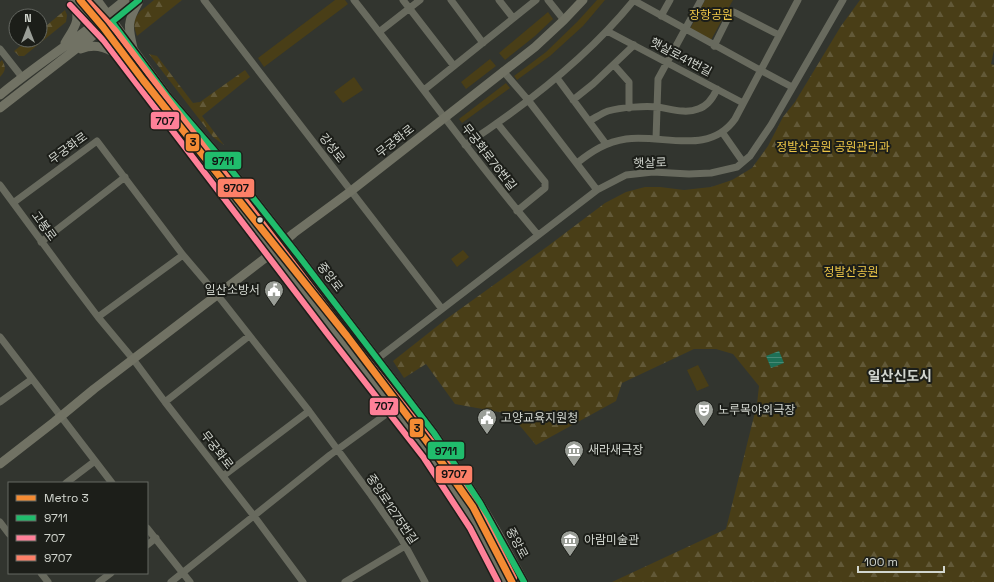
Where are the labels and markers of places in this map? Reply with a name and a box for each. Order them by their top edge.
unlabelled marker [255,215,265,225]
public building icon: 일산소방서 [263,279,285,307]
place label: 일산소방서 [205,282,260,298]
theatre icon: 노루목야외극장 [693,399,715,427]
place label: 노루목야외극장 [718,402,795,418]
public building icon: 고양교육지원청 [476,407,498,435]
place label: 고양교육지원청 [501,410,578,426]
museum icon: 새라새극장 [563,439,585,467]
place label: 새라새극장 [588,442,643,458]
museum icon: 아람미술관 [559,529,581,557]
place label: 아람미술관 [584,532,639,548]

